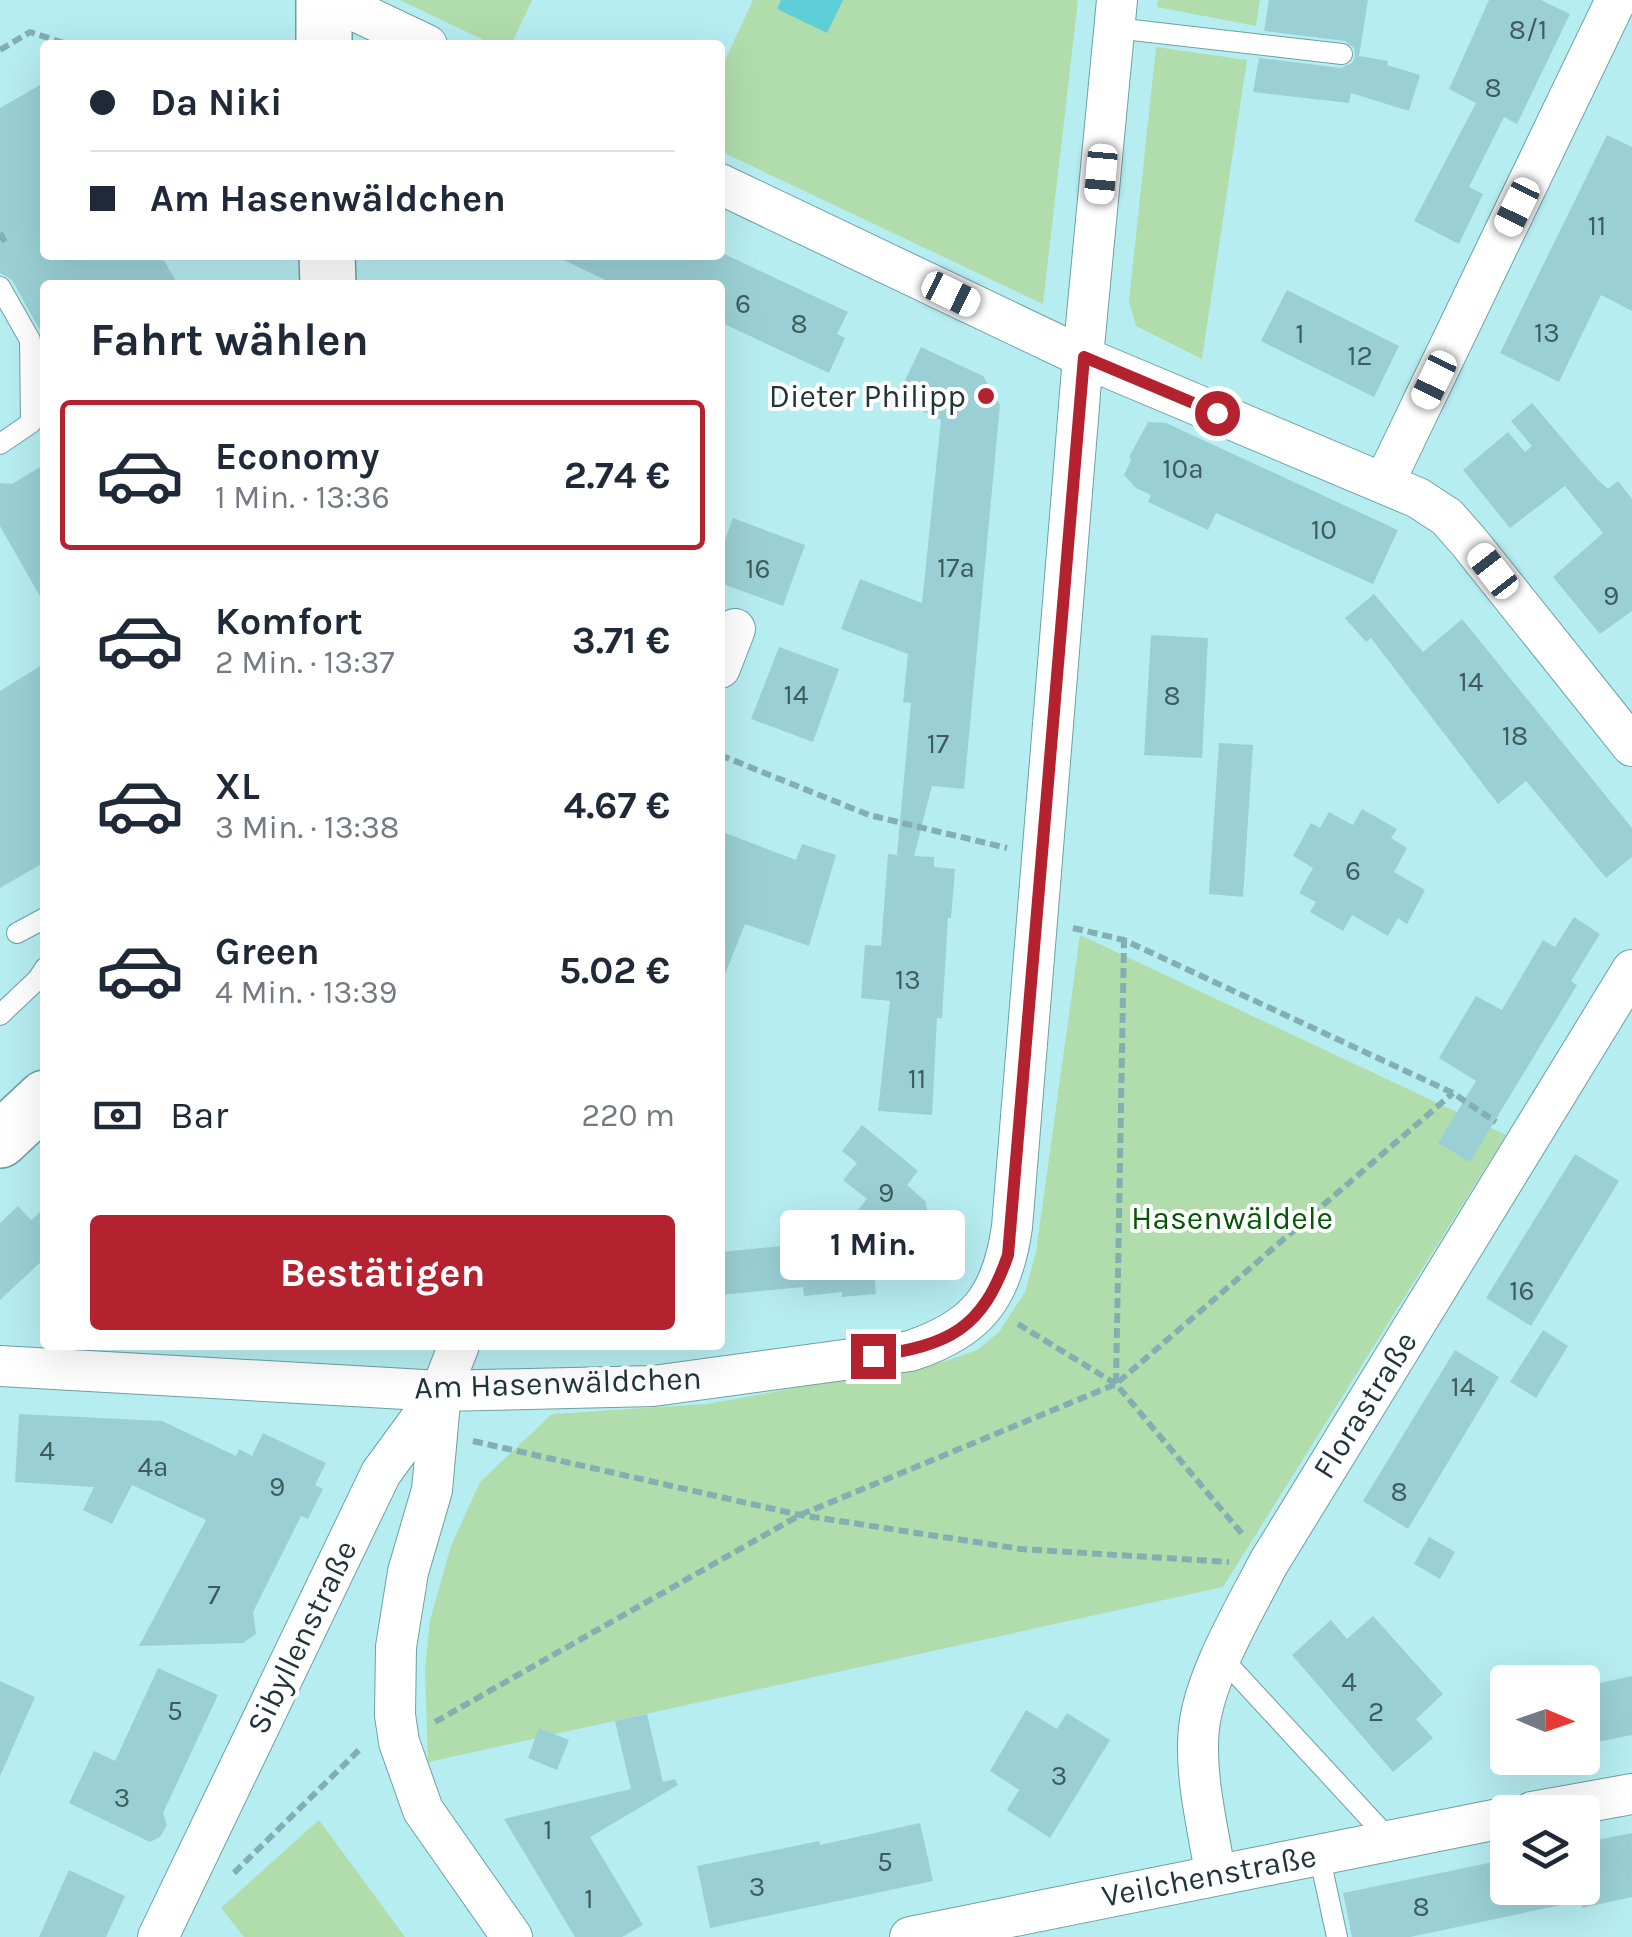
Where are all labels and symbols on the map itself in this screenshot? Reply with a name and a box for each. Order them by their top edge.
house number: 8/1 [1509,13,1547,46]
house number: 8 [1484,71,1502,104]
car [1083,143,1119,205]
car [1490,173,1544,241]
house number: 11 [1588,209,1606,242]
car [917,267,985,321]
house number: 6 [735,287,751,320]
house number: 8 [790,307,808,340]
house number: 13 [1534,316,1560,349]
house number: 1 [1295,317,1305,350]
house number: 12 [1347,339,1373,372]
car [1407,346,1461,414]
place label: Dieter Philipp [769,378,966,415]
marker: Dieter Philipp [975,385,997,407]
route start [1195,391,1240,436]
house number: 10a [1162,452,1204,485]
house number: 10 [1311,513,1337,546]
car [1463,538,1523,604]
house number: 17a [937,551,975,584]
house number: 16 [745,552,771,585]
house number: 9 [1603,579,1619,612]
house number: 14 [1459,665,1484,698]
house number: 14 [784,678,809,711]
house number: 8 [1163,679,1181,712]
house number: 18 [1502,719,1528,752]
house number: 17 [927,727,949,760]
house number: 6 [1345,854,1361,887]
house number: 13 [895,963,921,996]
house number: 11 [908,1062,926,1095]
house number: 9 [878,1176,894,1209]
park label: Hasenwäldele [1131,1200,1333,1237]
callout: 1 Min. [780,1211,966,1281]
house number: 16 [1509,1274,1535,1307]
street label: Florastraße [1305,1325,1425,1485]
route end [851,1334,896,1379]
street label: Am Hasenwäldchen [414,1359,702,1407]
house number: 14 [1451,1370,1476,1403]
house number: 4 [39,1434,55,1467]
house number: 4a [137,1450,169,1483]
house number: 9 [269,1470,285,1503]
house number: 8 [1390,1475,1408,1508]
street label: Sibyllenstraße [239,1534,365,1740]
house number: 7 [207,1578,221,1611]
house number: 4 [1341,1665,1357,1698]
north arrow [1490,1665,1600,1775]
house number: 5 [167,1694,183,1727]
house number: 2 [1368,1695,1384,1728]
house number: 3 [1051,1759,1067,1792]
house number: 3 [114,1781,130,1814]
house number: 1 [543,1813,553,1846]
street label: Veilchenstraße [1099,1837,1319,1915]
house number: 5 [877,1845,893,1878]
house number: 3 [749,1870,765,1903]
house number: 1 [584,1882,594,1915]
house number: 8 [1412,1890,1430,1923]

